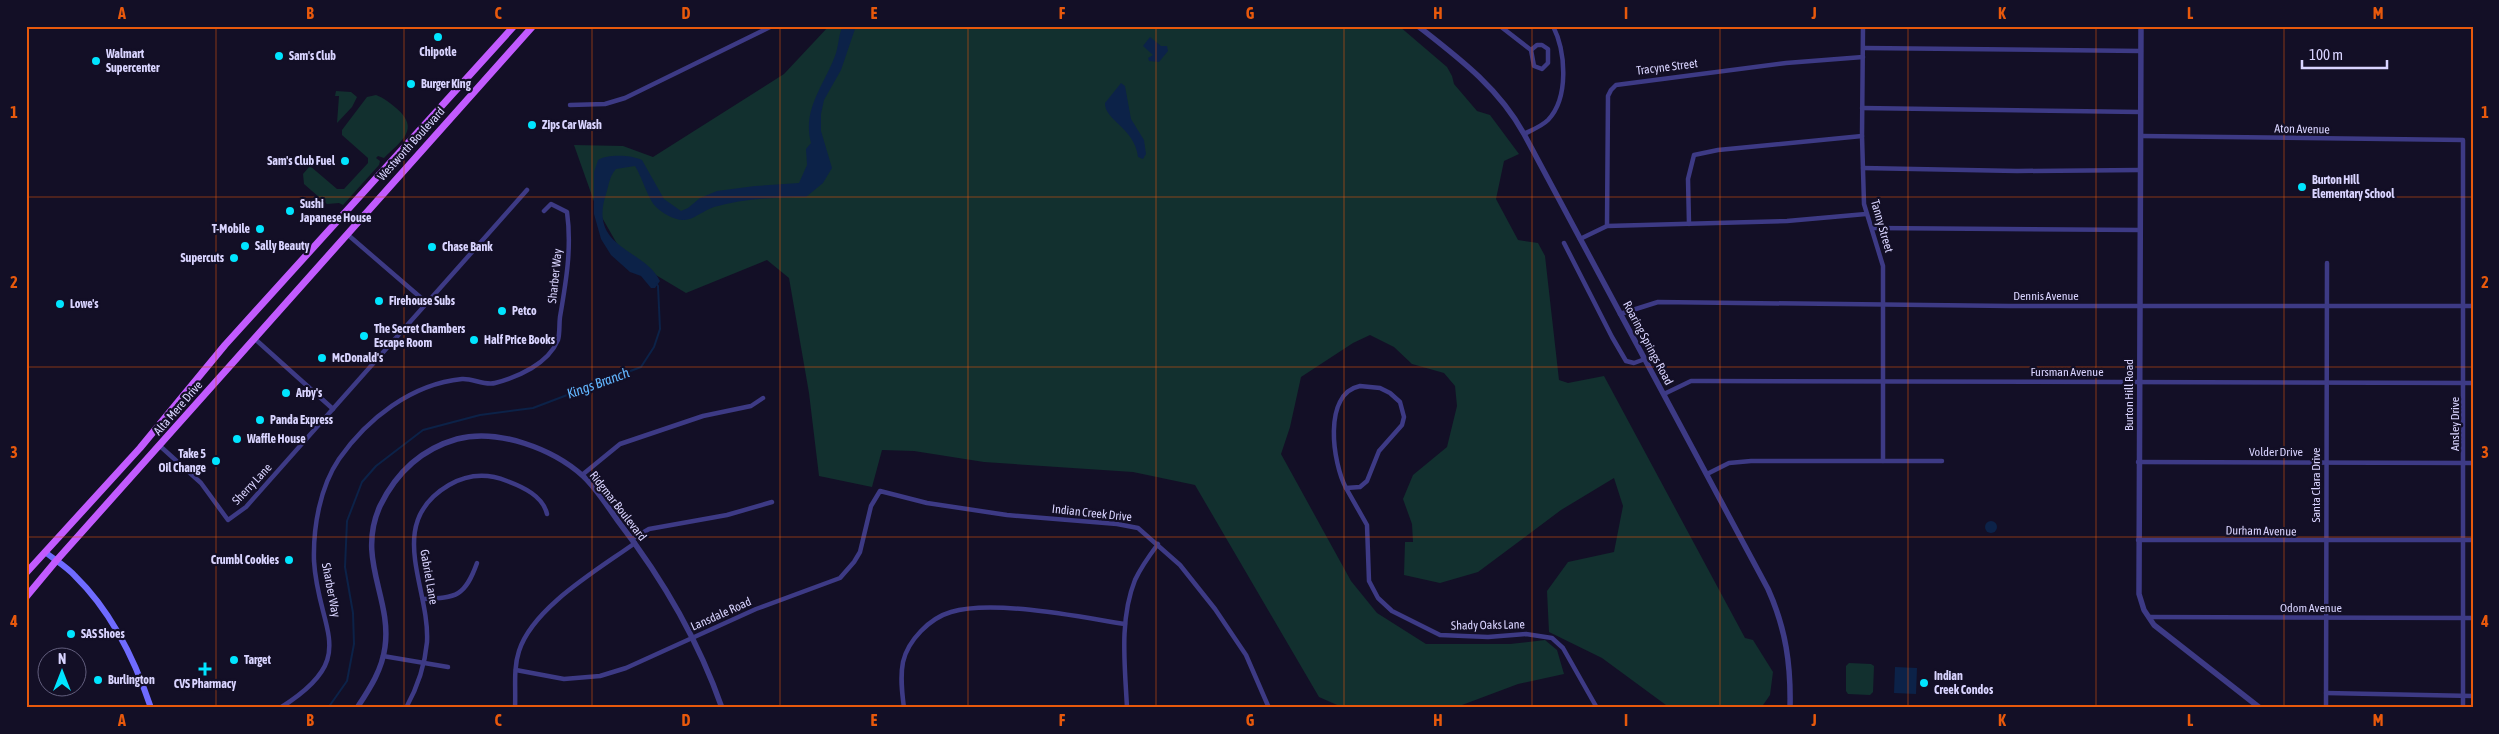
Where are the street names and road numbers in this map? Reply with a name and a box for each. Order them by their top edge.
street label: Tracyne Street [1635,56,1699,78]
street label: Westworth Boulevard [374,105,448,183]
street label: Aton Avenue [2274,122,2330,136]
street label: Tanny Street [1868,198,1896,255]
street label: Sharber Way [545,248,565,304]
street label: Dennis Avenue [2013,289,2079,303]
street label: Roaring Springs Road [1620,299,1676,387]
street label: Burton Hill Road [2122,359,2136,431]
street label: Fursman Avenue [2030,365,2104,379]
street label: Alta Mere Drive [151,378,205,438]
street label: Ansley Drive [2448,397,2462,451]
street label: Volder Drive [2249,445,2303,459]
street label: Santa Clara Drive [2309,447,2323,523]
street label: Sherry Lane [229,460,275,508]
street label: Ridgmar Boulevard [587,469,649,543]
street label: Indian Creek Drive [1051,502,1133,524]
street label: Durham Avenue [2225,523,2297,539]
street label: Gabriel Lane [417,548,441,606]
street label: Sharber Way [319,562,343,618]
street label: Lansdale Road [689,594,753,634]
street label: Odom Avenue [2280,601,2342,615]
street label: Shady Oaks Lane [1451,617,1525,633]

